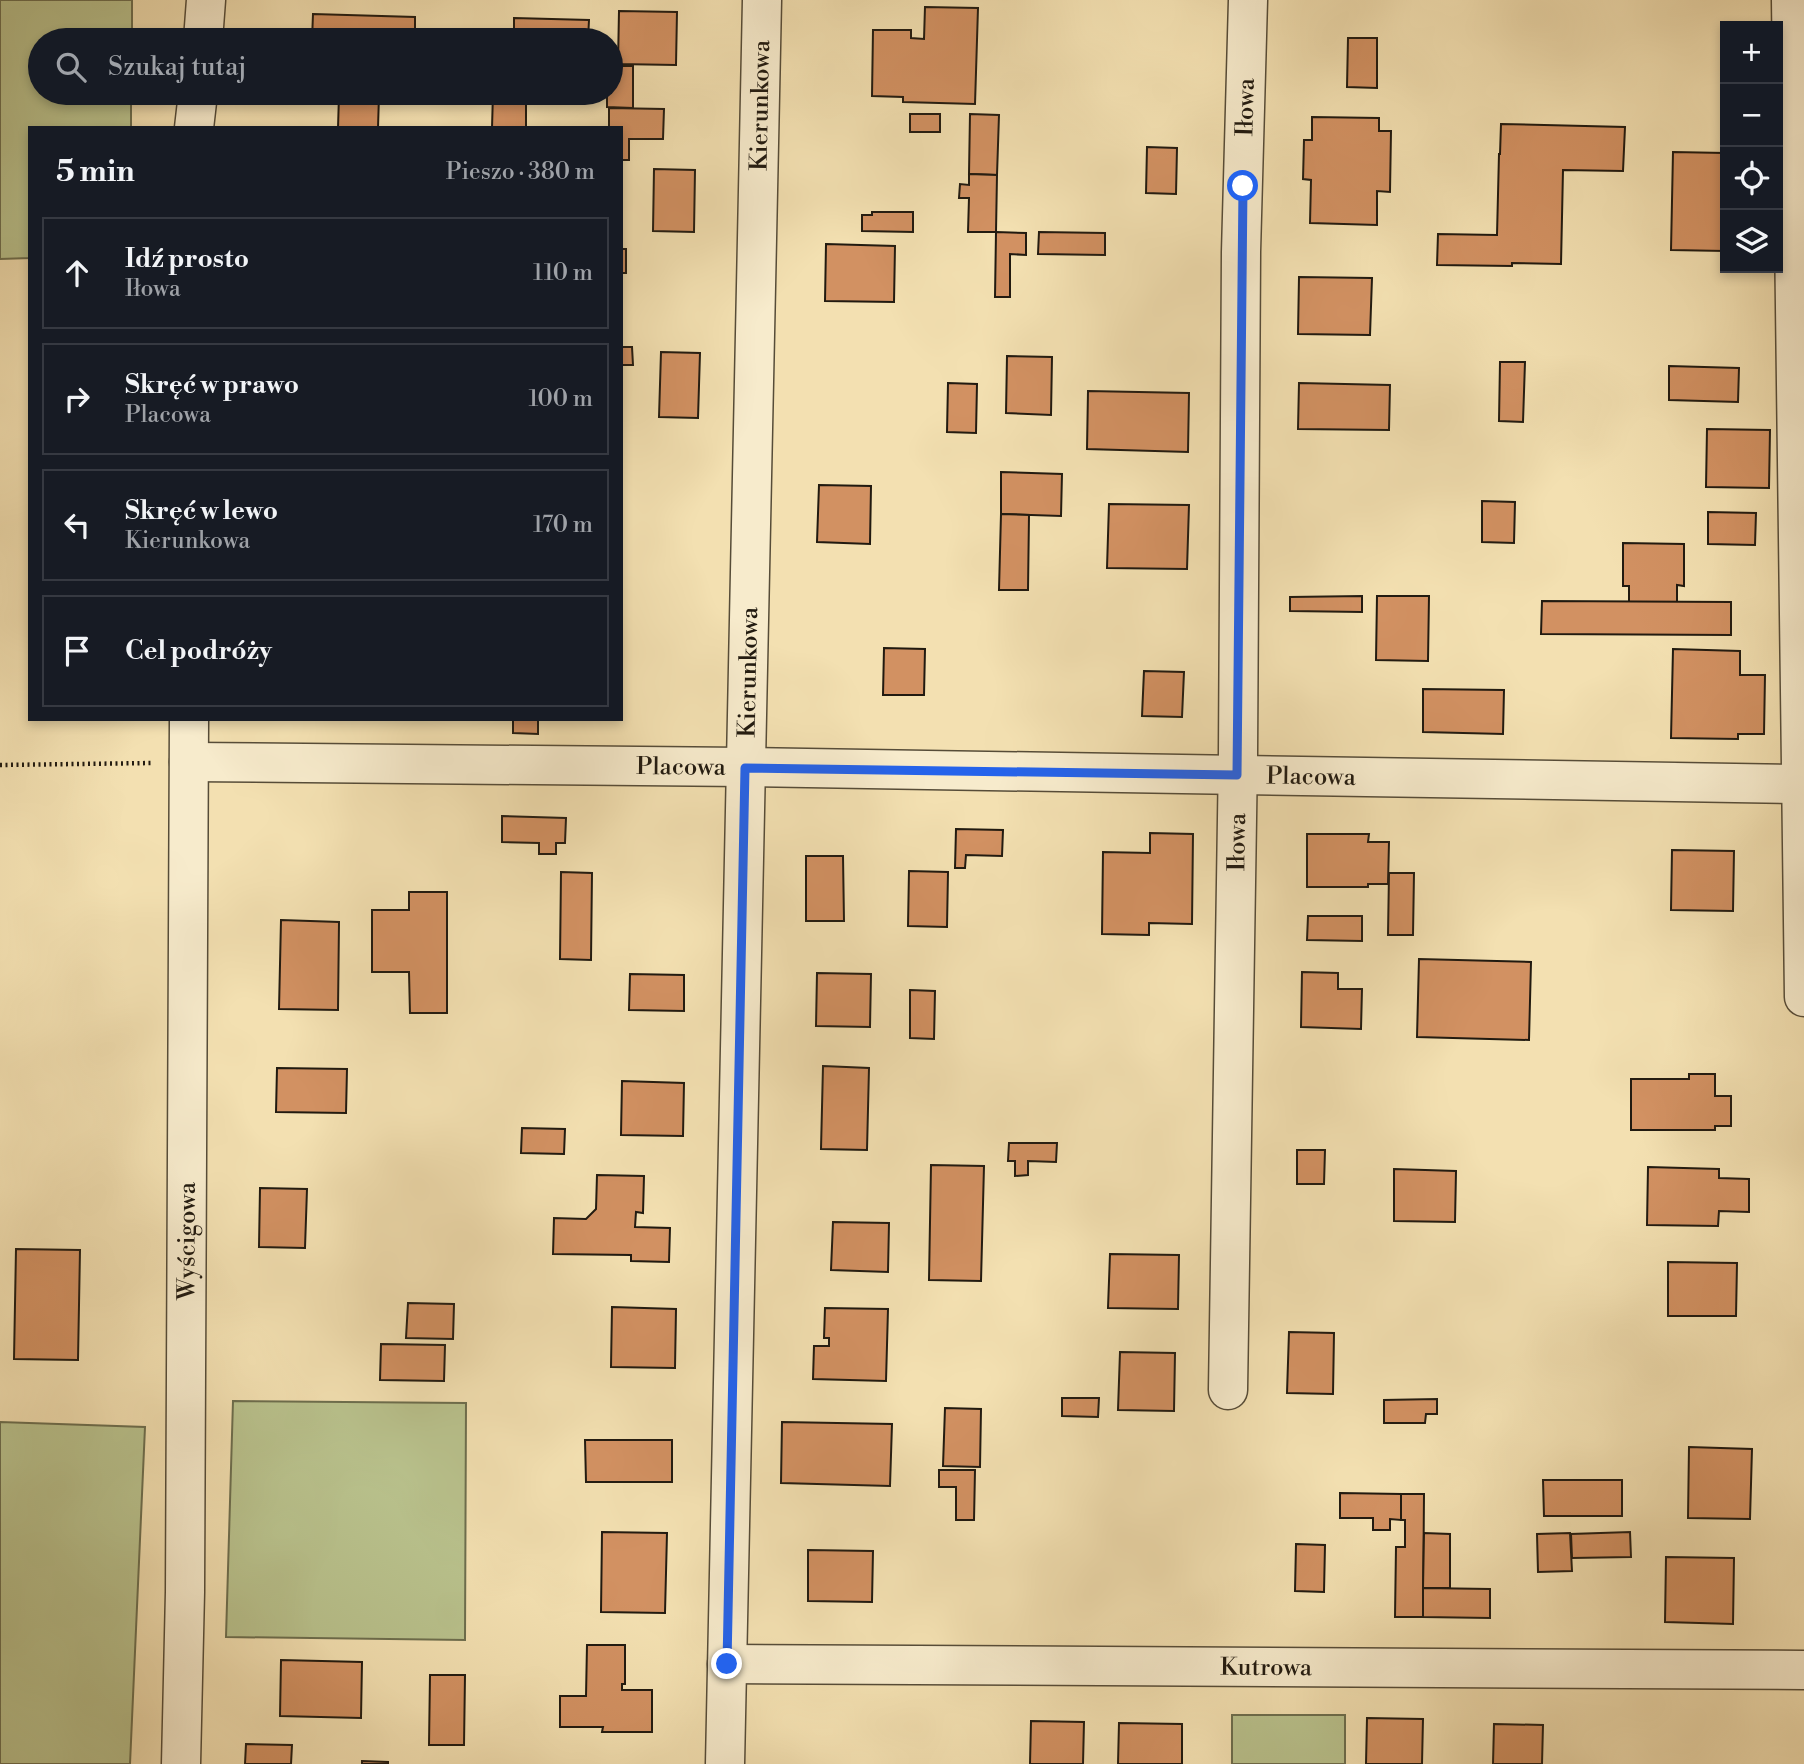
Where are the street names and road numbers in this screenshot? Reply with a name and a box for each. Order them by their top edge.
street label: Kierunkowa [744,39,777,171]
street label: Iłowa [1230,77,1262,137]
street label: Kierunkowa [733,606,765,738]
street label: Placowa [636,752,727,783]
street label: Placowa [1266,761,1357,793]
street label: Iłowa [1222,812,1253,871]
street label: Wyścigowa [172,1181,203,1301]
street label: Kutrowa [1220,1653,1313,1683]

